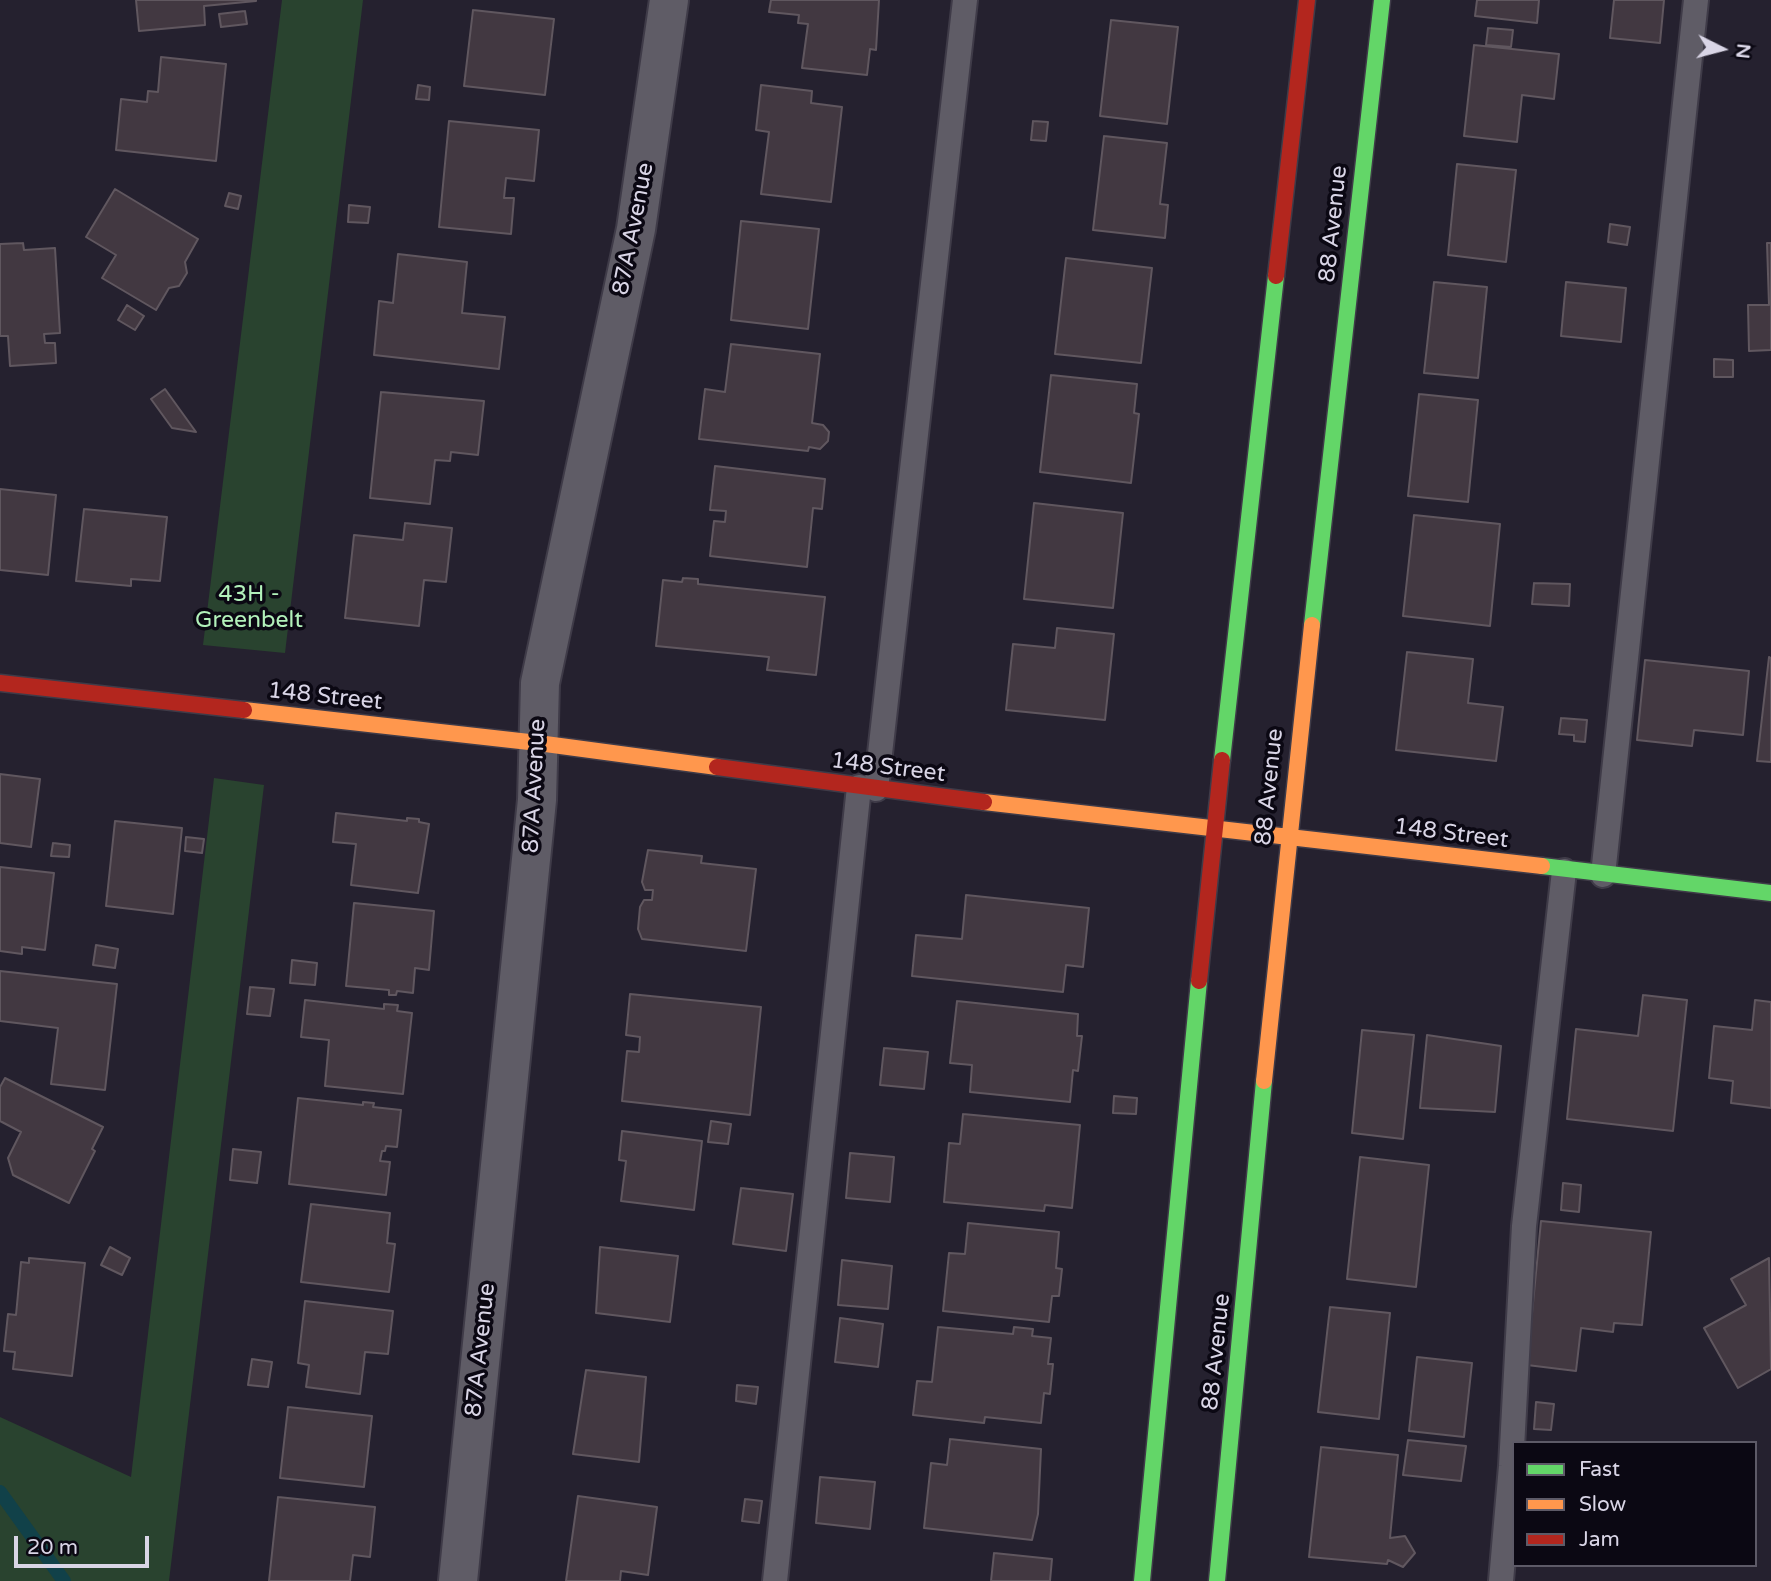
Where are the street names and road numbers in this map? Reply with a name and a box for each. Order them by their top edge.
street label: 87A Avenue [608,160,660,298]
street label: 88 Avenue [1314,164,1354,284]
street label: 148 Street [266,677,384,717]
street label: 87A Avenue [518,718,552,854]
street label: 88 Avenue [1250,727,1290,847]
street label: 148 Street [829,747,947,789]
street label: 148 Street [1392,813,1510,855]
street label: 87A Avenue [460,1282,502,1418]
street label: 88 Avenue [1197,1292,1237,1412]

